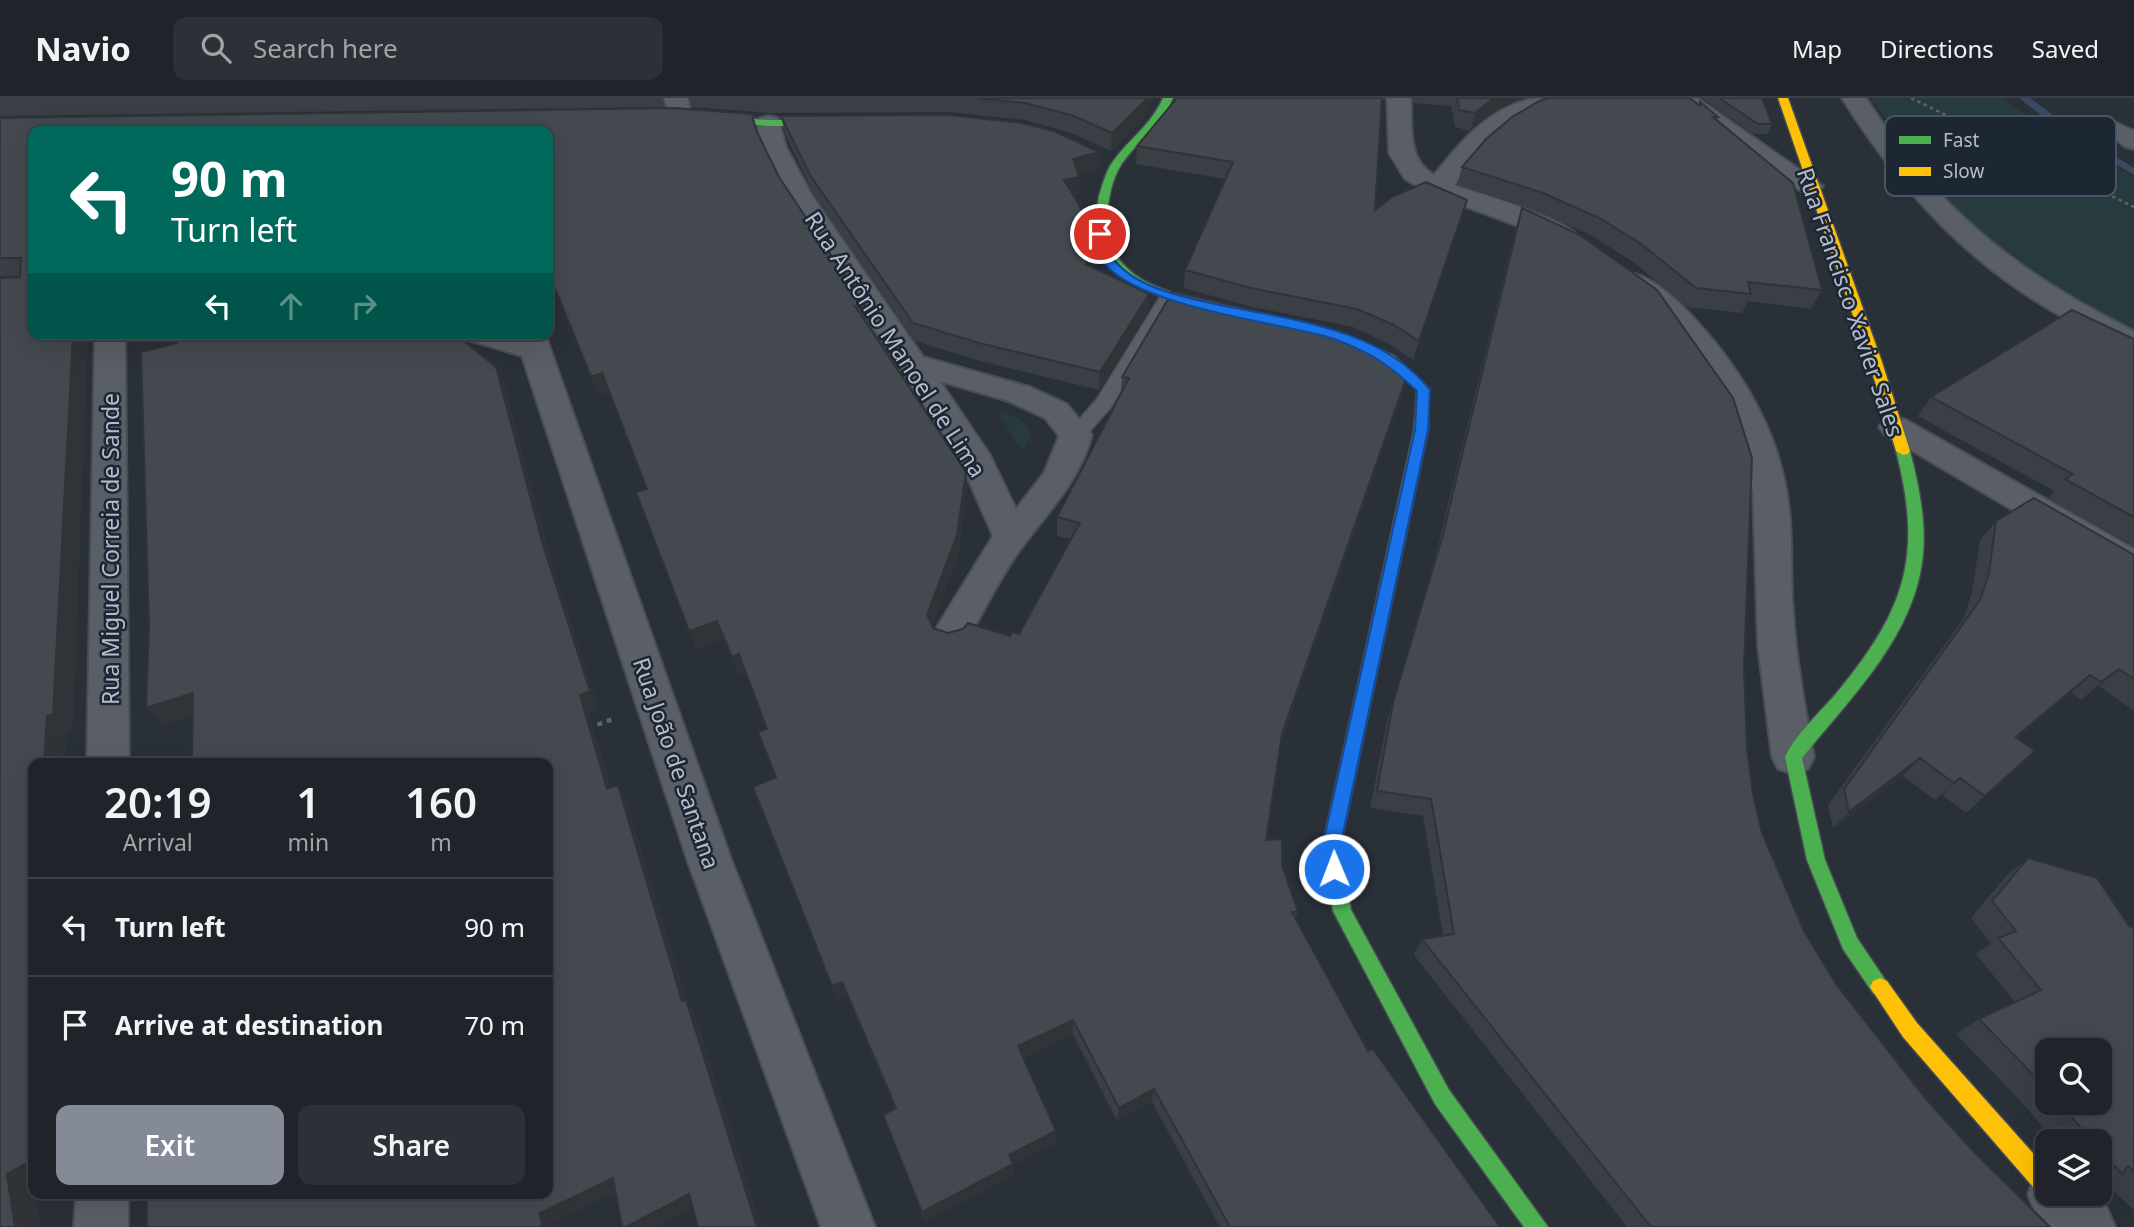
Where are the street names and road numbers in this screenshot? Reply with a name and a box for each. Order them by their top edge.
street label: Rua Francisco Xavier Sales [1790,163,1912,441]
street label: Rua Antônio Manoel de Lima [798,205,994,483]
street label: Rua Miguel Correia de Sande [94,393,126,705]
street label: Rua João de Santana [626,653,728,873]

